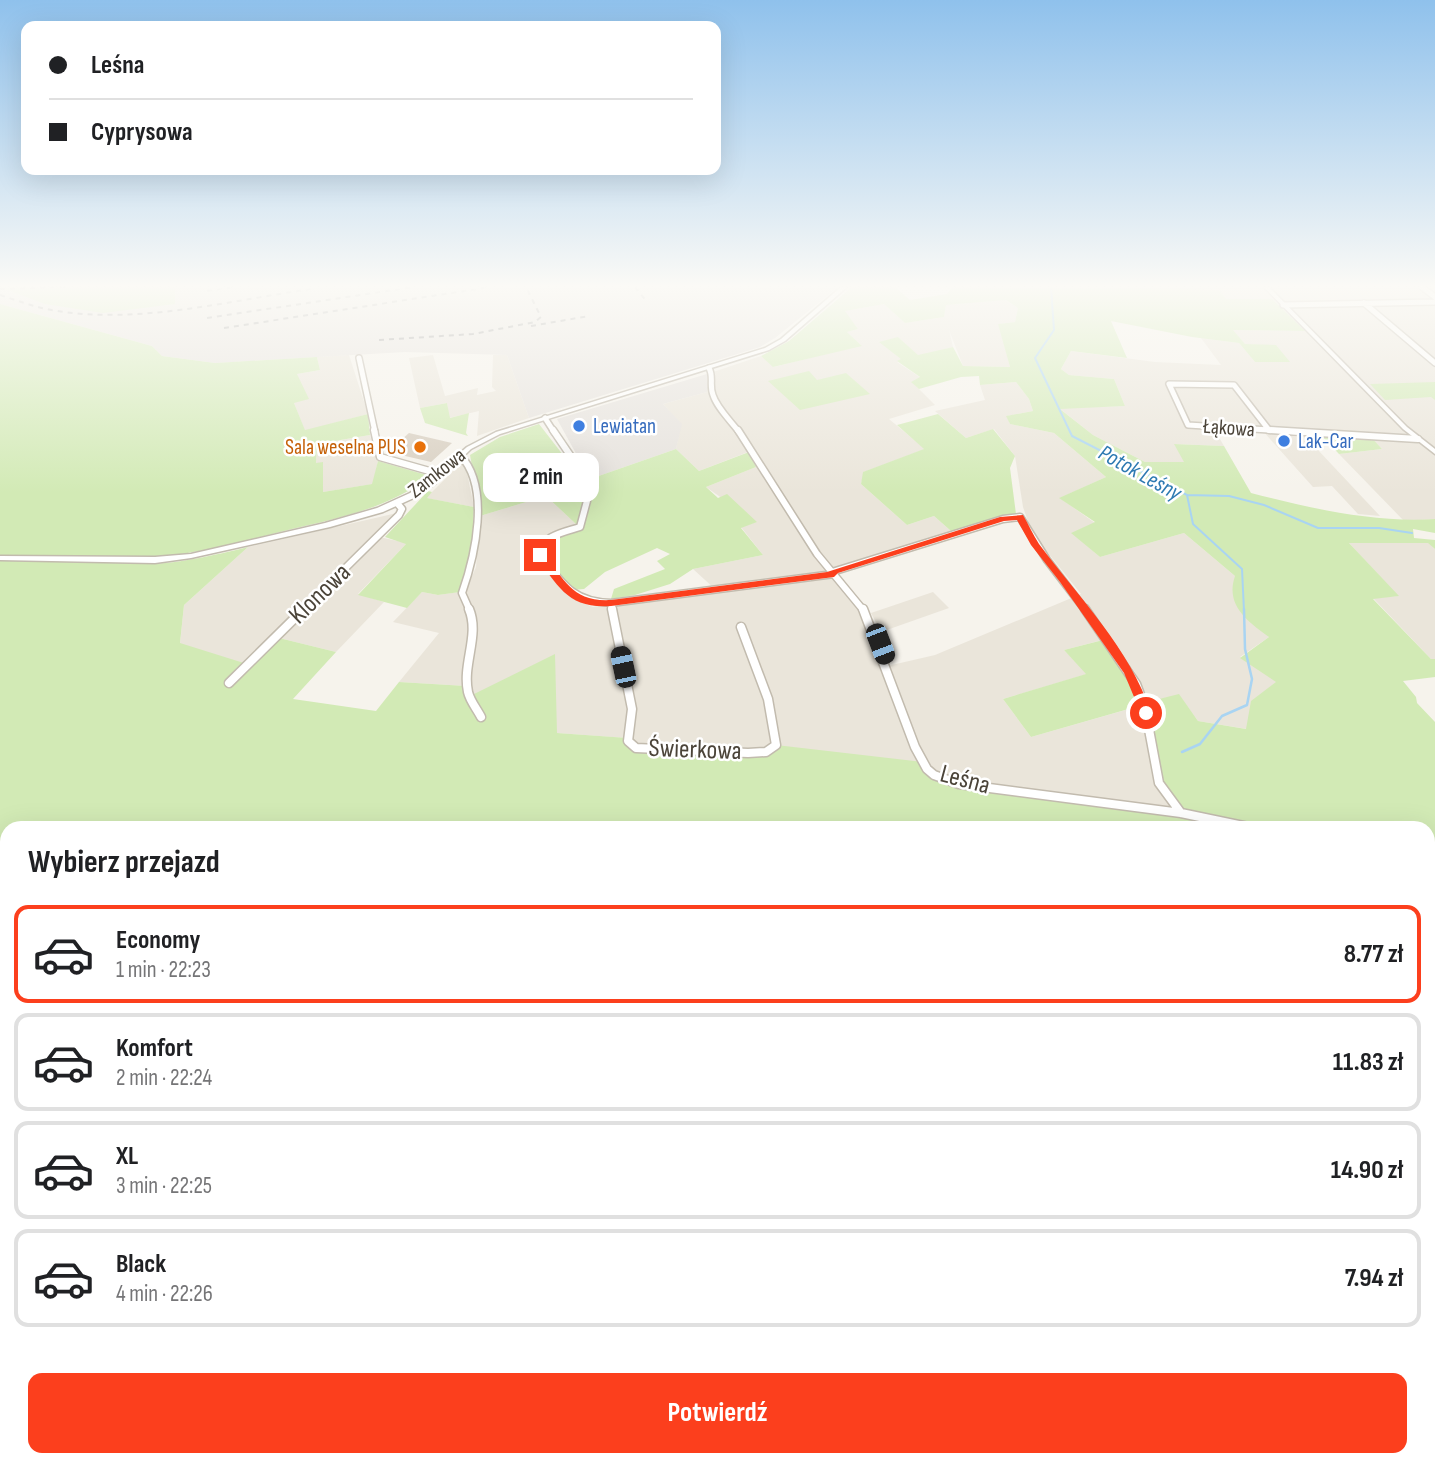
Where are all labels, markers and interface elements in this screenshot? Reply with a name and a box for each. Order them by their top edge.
text: Leśna [91,50,144,81]
text: Cyprysowa [91,117,193,148]
place label: Lewiatan [593,414,656,439]
street label: Łąkowa [1201,414,1256,442]
marker: Lewiatan [571,418,587,434]
place label: Lak-Car [1298,429,1354,454]
marker: Lak-Car [1276,433,1292,449]
place label: Sala weselna PUS [285,435,406,460]
marker: Sala weselna PUS [412,439,428,455]
water label: Potok Leśny [1094,439,1188,508]
street label: Zamkowa [403,443,471,503]
callout: 2 min [482,454,598,503]
text: 2 min [519,463,563,491]
route end [524,539,556,571]
street label: Klonowa [283,557,357,631]
car [863,621,898,667]
car [609,644,638,690]
route start [1130,697,1162,729]
street label: Świerkowa [648,733,742,767]
street label: Leśna [937,759,993,801]
text: Wybierz przejazd [28,843,220,882]
icon: car [32,923,95,986]
text: Economy [116,925,200,956]
text: 8.77 zł [1344,939,1403,970]
text: 1 min · 22:23 [116,956,211,984]
icon: car [32,1031,95,1094]
text: Komfort [116,1033,193,1064]
text: 11.83 zł [1333,1047,1403,1078]
text: 2 min · 22:24 [116,1064,212,1092]
icon: car [32,1139,95,1202]
text: XL [116,1141,138,1172]
text: 14.90 zł [1331,1155,1403,1186]
text: 3 min · 22:25 [116,1172,212,1200]
icon: car [32,1247,95,1310]
text: Black [116,1249,166,1280]
text: 7.94 zł [1345,1263,1403,1294]
text: 4 min · 22:26 [116,1280,213,1308]
button: Potwierdź [28,1373,1407,1453]

